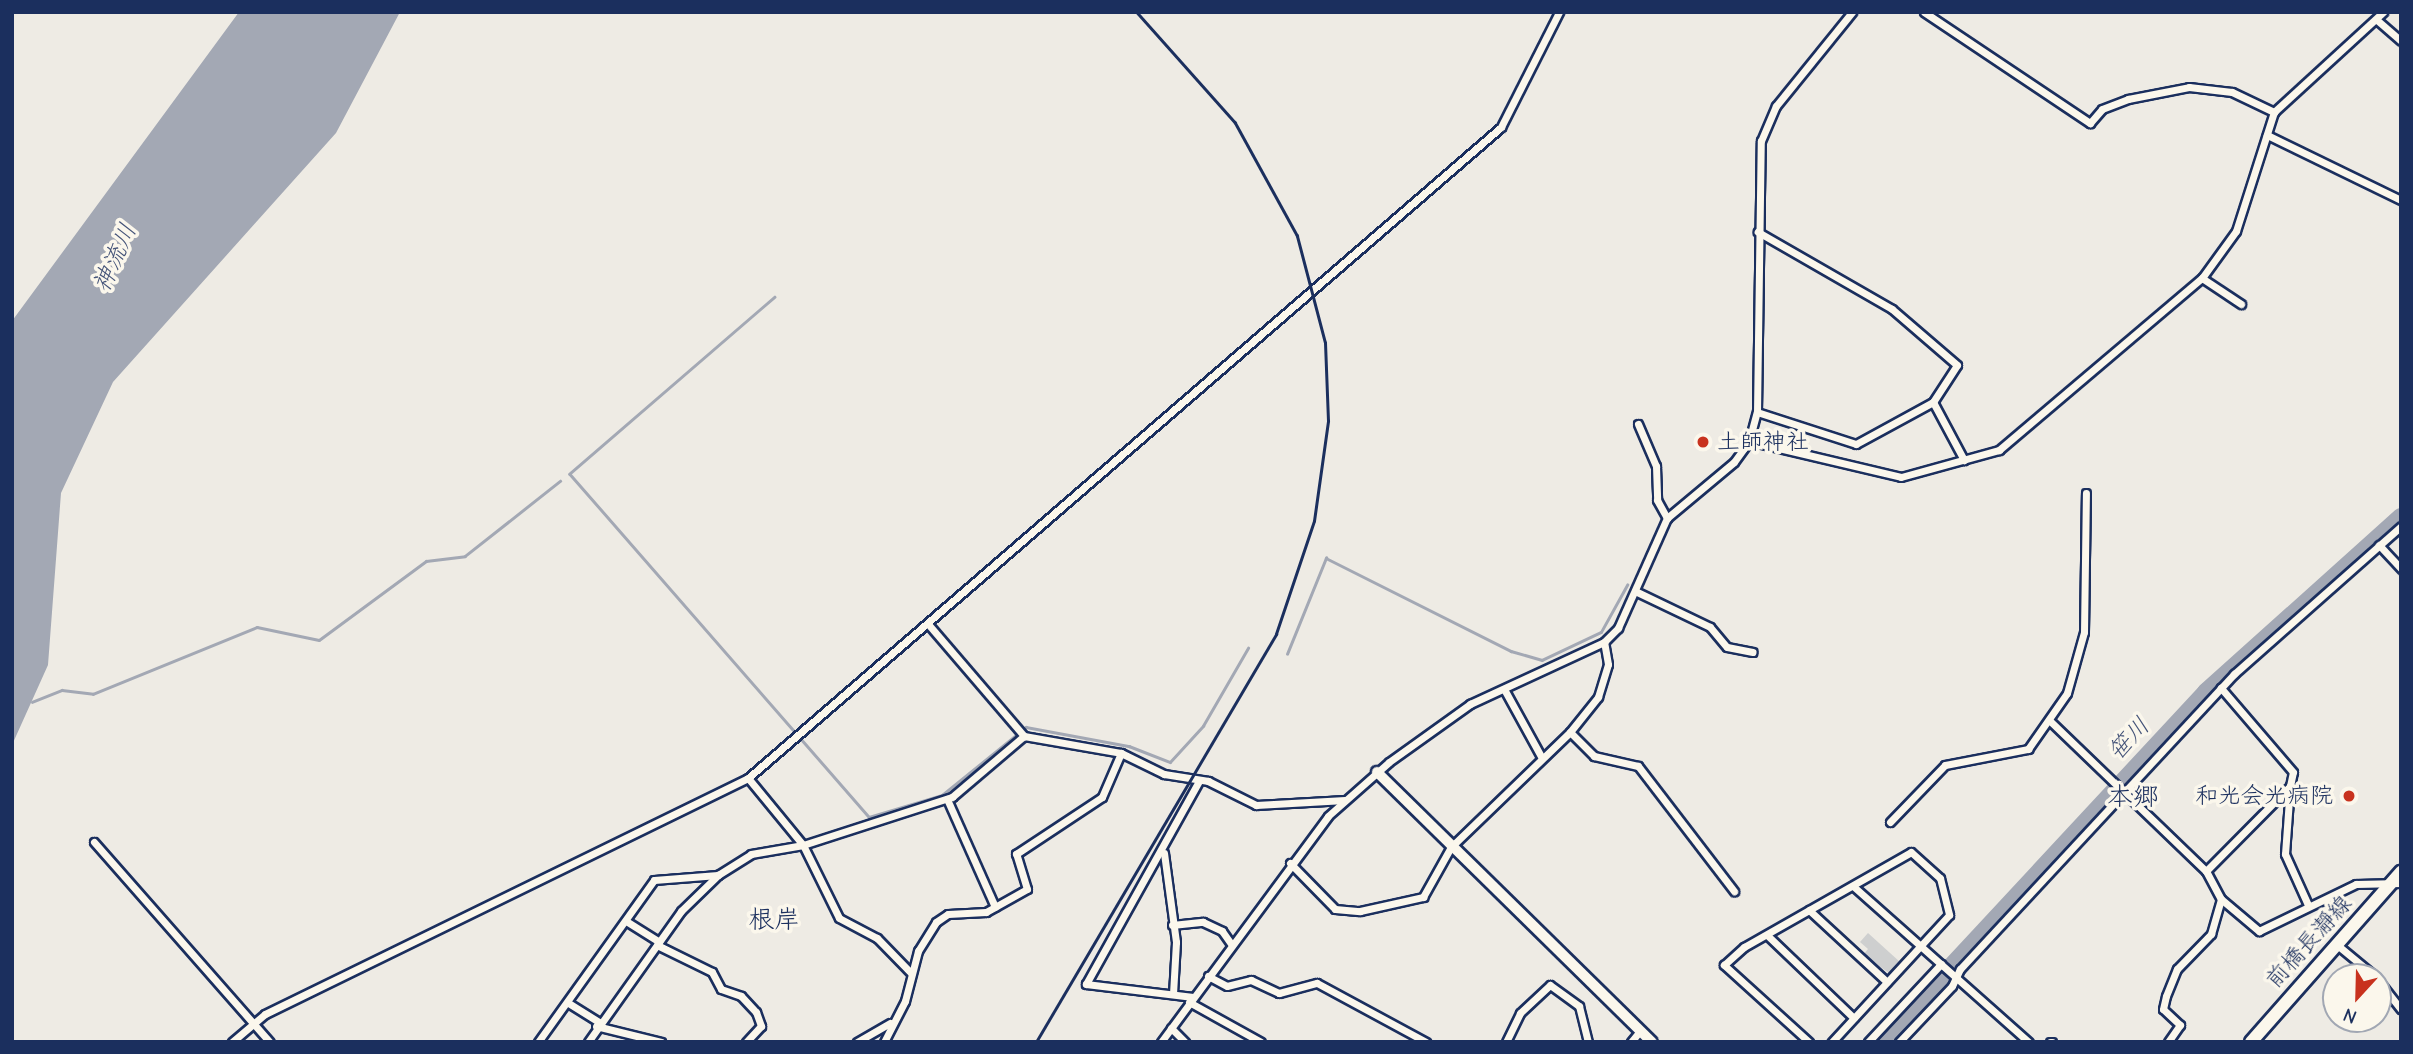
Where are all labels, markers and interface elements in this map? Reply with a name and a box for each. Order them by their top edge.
water label: 神流川 [87,219,143,297]
place label: 土師神社 [1717,428,1809,456]
marker: 土師神社 [1695,434,1711,450]
water label: 笹川 [2102,712,2156,766]
district label: 本郷 [2107,782,2159,814]
place label: 和光会光病院 [2195,782,2333,810]
marker: 和光会光病院 [2339,786,2359,806]
street label: 前橋長瀞線 [2260,890,2358,994]
district label: 根岸 [748,905,800,937]
north arrow [2322,963,2392,1033]
text: N [2340,1003,2360,1028]

